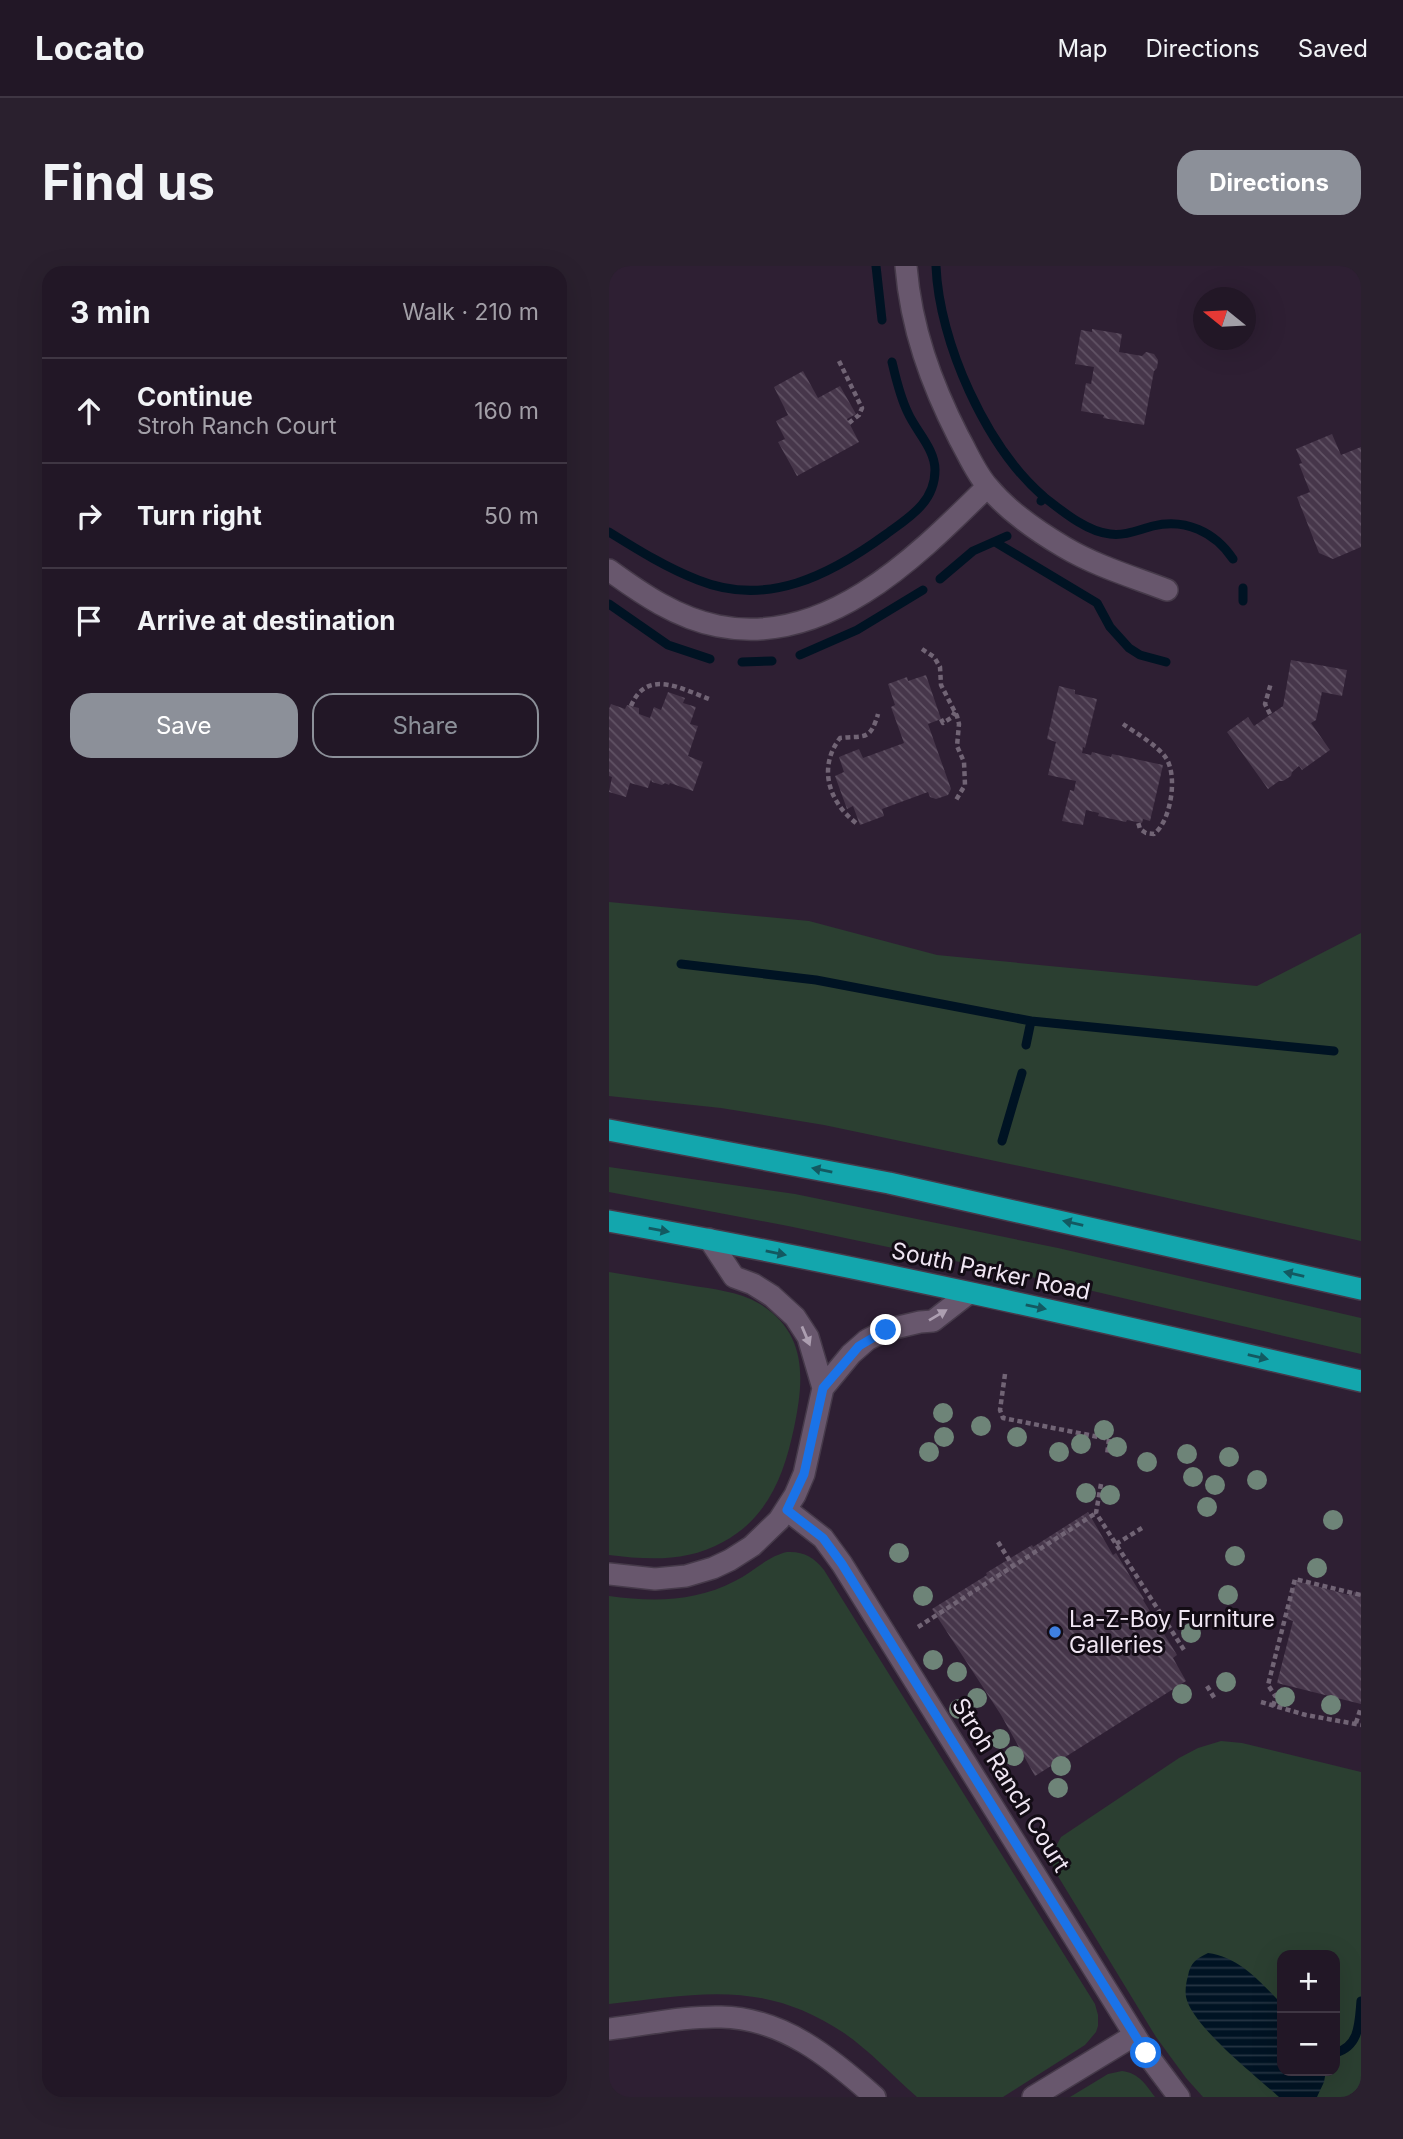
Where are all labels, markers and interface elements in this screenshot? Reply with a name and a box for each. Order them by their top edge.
text: Locato [35,28,145,68]
text: Map [1058,34,1107,63]
text: Directions [1145,34,1260,63]
text: Saved [1298,34,1368,63]
button: Directions [1177,150,1361,215]
text: Find us [42,153,215,212]
north arrow [1193,287,1256,350]
text: 3 min [70,294,151,330]
text: Walk · 210 m [402,298,539,326]
text: Continue [137,381,253,412]
icon: ahead [70,392,108,430]
text: 160 m [474,397,539,425]
text: Stroh Ranch Court [137,412,337,440]
icon: right [70,497,108,535]
text: Turn right [137,500,262,531]
text: 50 m [484,502,539,530]
icon: arrive [70,602,108,640]
text: Arrive at destination [137,605,396,636]
button: Save [70,693,298,758]
button: Share [312,693,539,758]
one-way arrow [811,1164,833,1175]
one-way arrow [1062,1217,1084,1228]
one-way arrow [648,1225,670,1236]
street label: South Parker Road [889,1236,1093,1306]
one-way arrow [765,1247,787,1258]
one-way arrow [1283,1268,1305,1279]
one-way arrow [1025,1302,1047,1313]
one-way arrow [928,1309,948,1322]
route end [870,1314,901,1345]
one-way arrow [800,1326,811,1347]
one-way arrow [1247,1352,1269,1363]
place label: La-Z-Boy Furniture Galleries [1069,1605,1275,1659]
marker: La-Z-Boy Furniture Galleries [1047,1624,1063,1640]
street label: Stroh Ranch Court [946,1693,1076,1877]
map controls [1277,1950,1340,2076]
button: + [1277,1950,1340,2013]
button: − [1277,2013,1340,2076]
route start [1130,2037,1161,2068]

